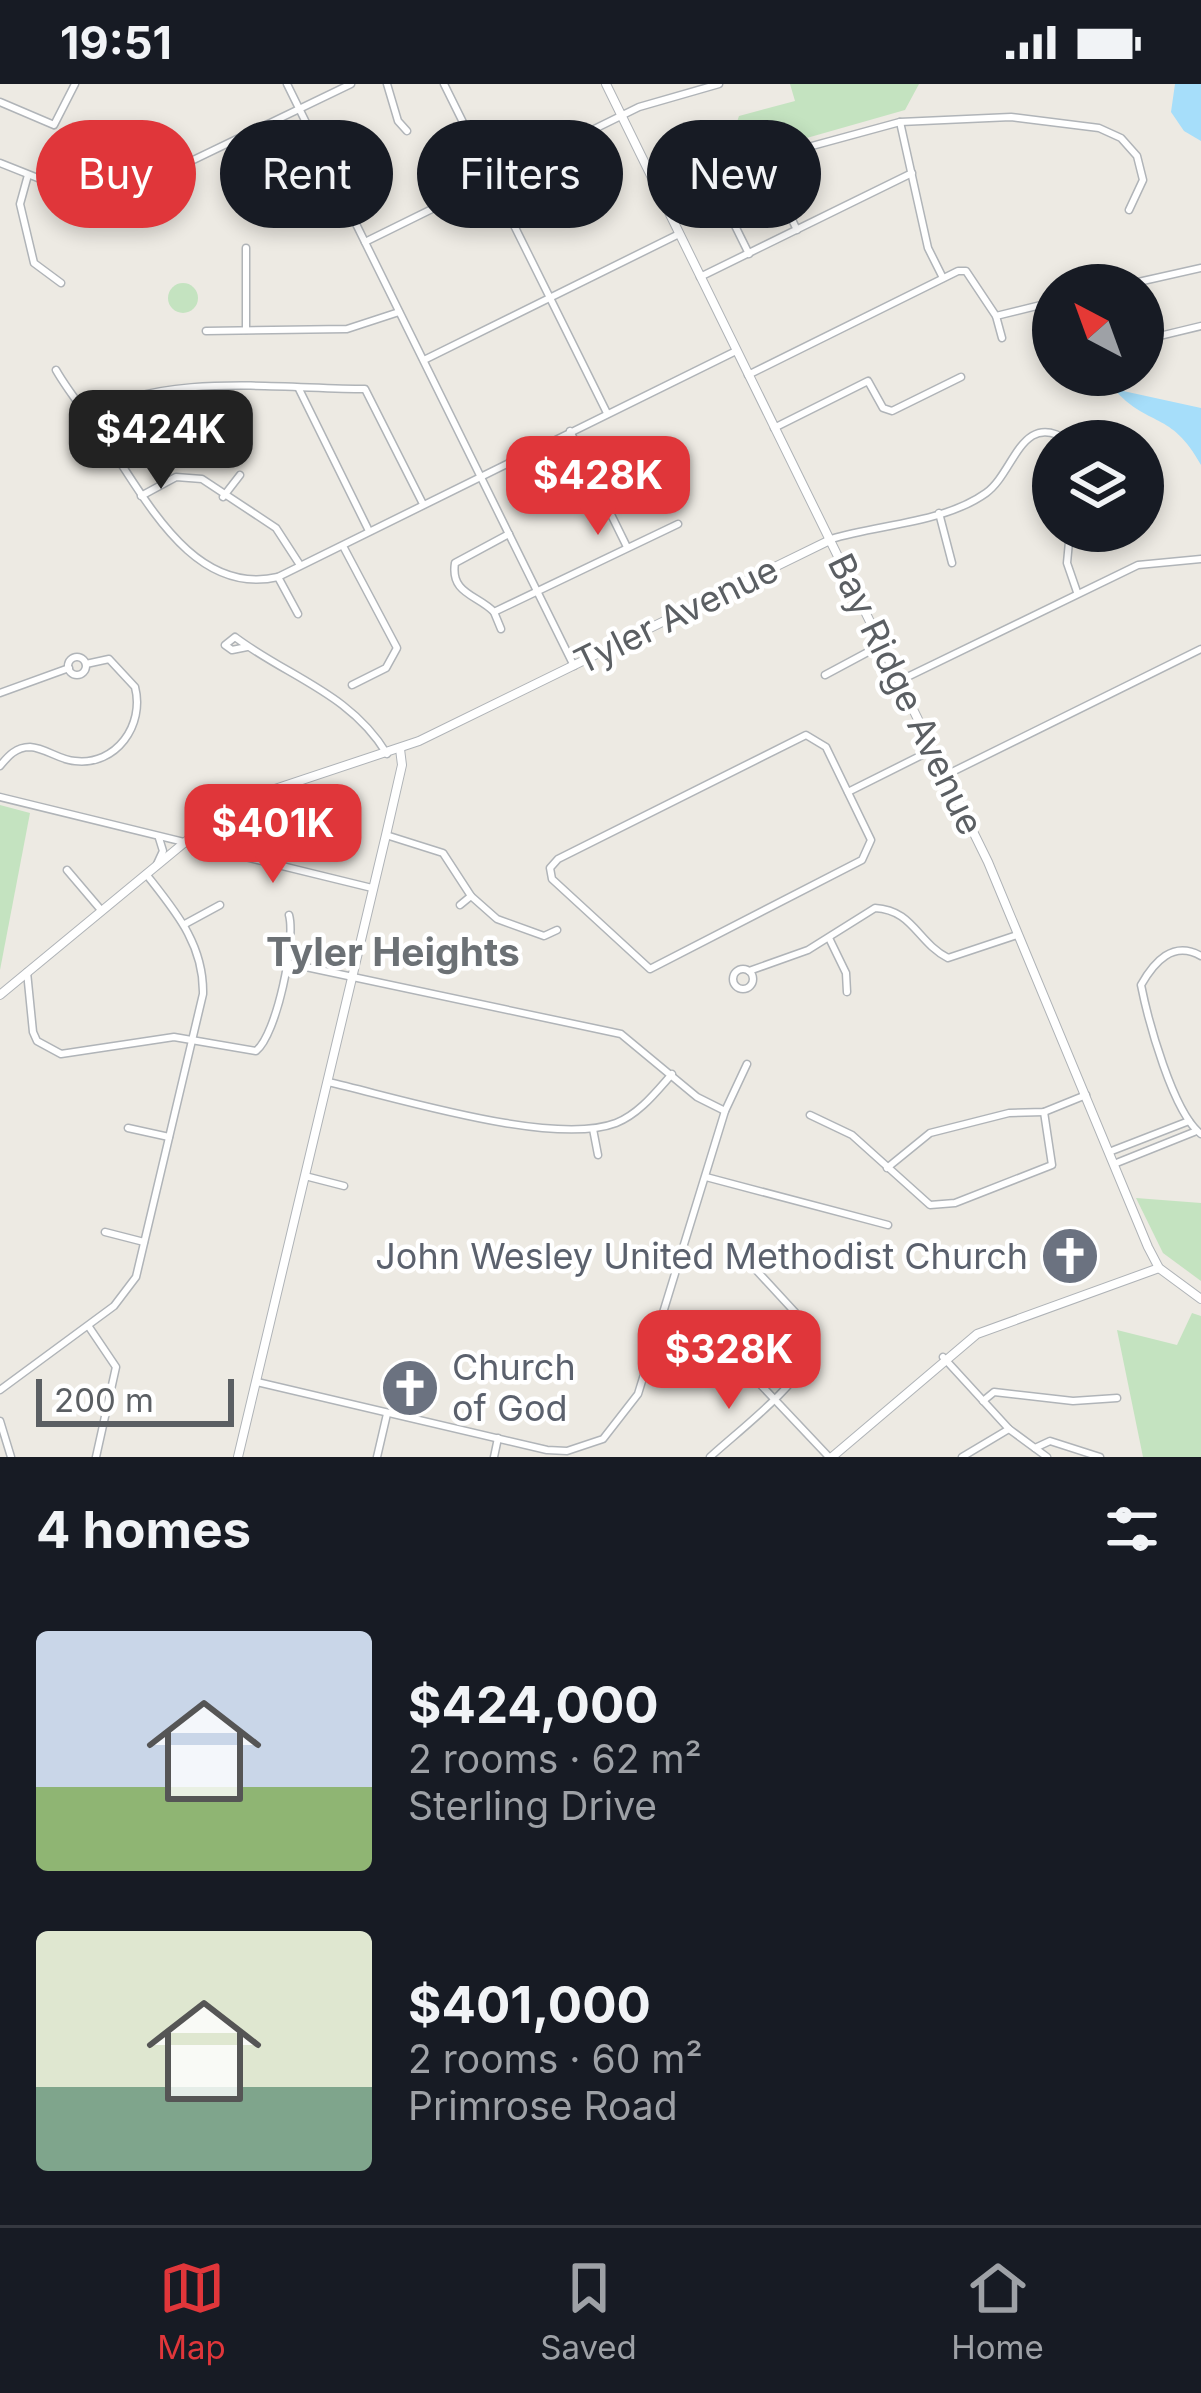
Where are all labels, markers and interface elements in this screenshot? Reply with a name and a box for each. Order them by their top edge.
text: 19:51 [60,15,172,70]
chip: Buy [36,120,196,228]
chip: Rent [220,120,393,228]
chip: Filters [417,120,623,228]
chip: New [647,120,821,228]
north arrow [1032,264,1164,396]
map controls [1032,264,1164,552]
pin: $424K [77,390,245,492]
text: $424K [96,405,226,452]
button: layers [1032,420,1164,552]
pin: $428K [514,436,682,538]
text: $428K [533,451,663,498]
street label: Bay Ridge Avenue [819,546,993,842]
street label: Tyler Avenue [567,547,785,683]
pin: $401K [189,784,357,886]
text: $401K [211,799,335,846]
district label: Tyler Heights [266,928,520,975]
church icon: John Wesley United Methodist Church [1039,1225,1101,1287]
place label: John Wesley United Methodist Church [375,1234,1028,1278]
pin: $328K [645,1310,813,1412]
text: $328K [665,1325,793,1372]
place label: Church of God [452,1345,576,1430]
church icon: Church of God [379,1357,441,1419]
scale bar [36,1373,234,1426]
text: 200 m [54,1380,154,1420]
icon: filters [1099,1496,1165,1562]
text: 4 homes [36,1499,251,1560]
text: $424,000 [408,1674,659,1735]
icon: home [132,1679,276,1823]
text: 2 rooms · 62 m² [408,1735,702,1782]
text: Sterling Drive [408,1782,657,1829]
text: $401,000 [408,1974,651,2035]
icon: home [132,1979,276,2123]
text: 2 rooms · 60 m² [408,2035,703,2082]
text: Primrose Road [408,2082,678,2129]
tab: Map [157,2255,226,2367]
tab: Saved [540,2255,637,2367]
tab: Home [951,2255,1044,2367]

